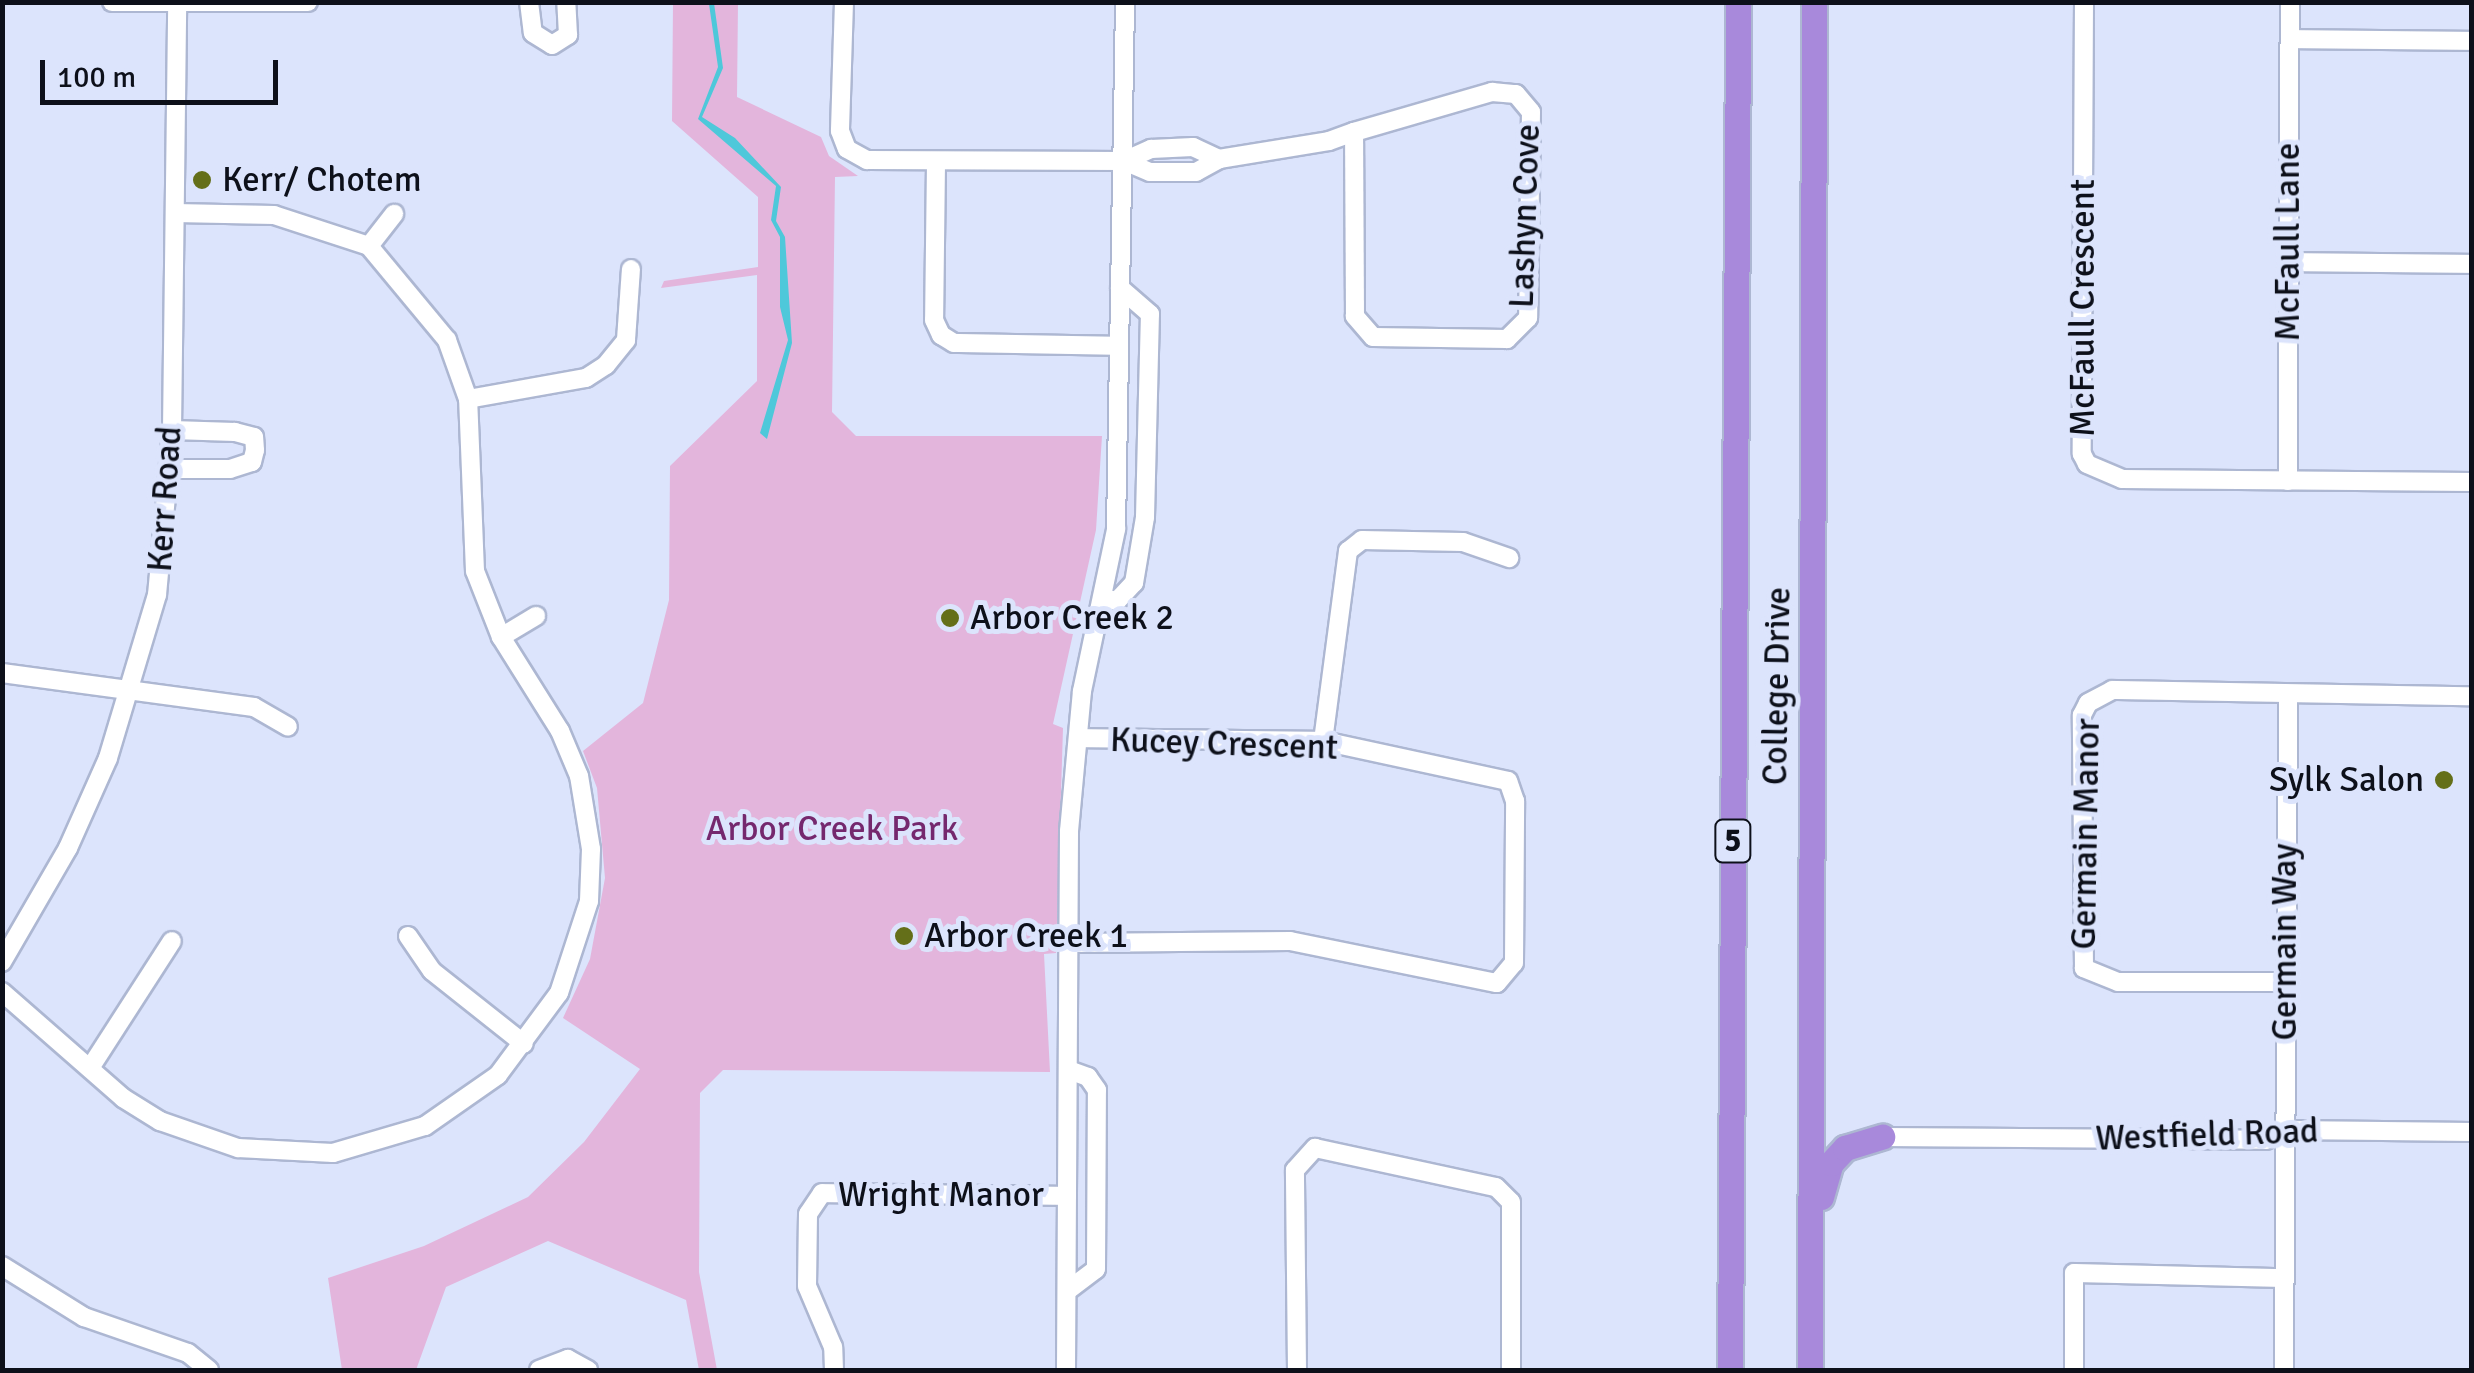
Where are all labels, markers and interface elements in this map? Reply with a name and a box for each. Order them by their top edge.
scale bar [45,40,282,102]
text: 100 m [57,59,136,96]
street label: Lashyn Cove [1501,123,1549,309]
street label: McFaull Lane [2267,143,2309,341]
place label: Kerr/ Chotem [222,159,422,201]
marker: Kerr/ Chotem [191,169,213,191]
street label: McFaull Crescent [2062,179,2104,437]
street label: Kerr Road [139,425,191,573]
street label: College Drive [1754,586,1800,786]
place label: Arbor Creek 2 [970,597,1174,639]
marker: Arbor Creek 2 [939,607,961,629]
street label: Germain Manor [2063,718,2109,950]
street label: Kucey Crescent [1109,719,1339,769]
place label: Sylk Salon [2269,759,2424,801]
marker: Sylk Salon [2433,769,2455,791]
park label: Arbor Creek Park [706,808,958,850]
road number: 5 [1713,814,1753,868]
street label: Germain Way [2264,843,2306,1041]
place label: Arbor Creek 1 [924,915,1128,957]
marker: Arbor Creek 1 [893,925,915,947]
street label: Westfield Road [2095,1110,2319,1160]
street label: Wright Manor [838,1174,1044,1216]

